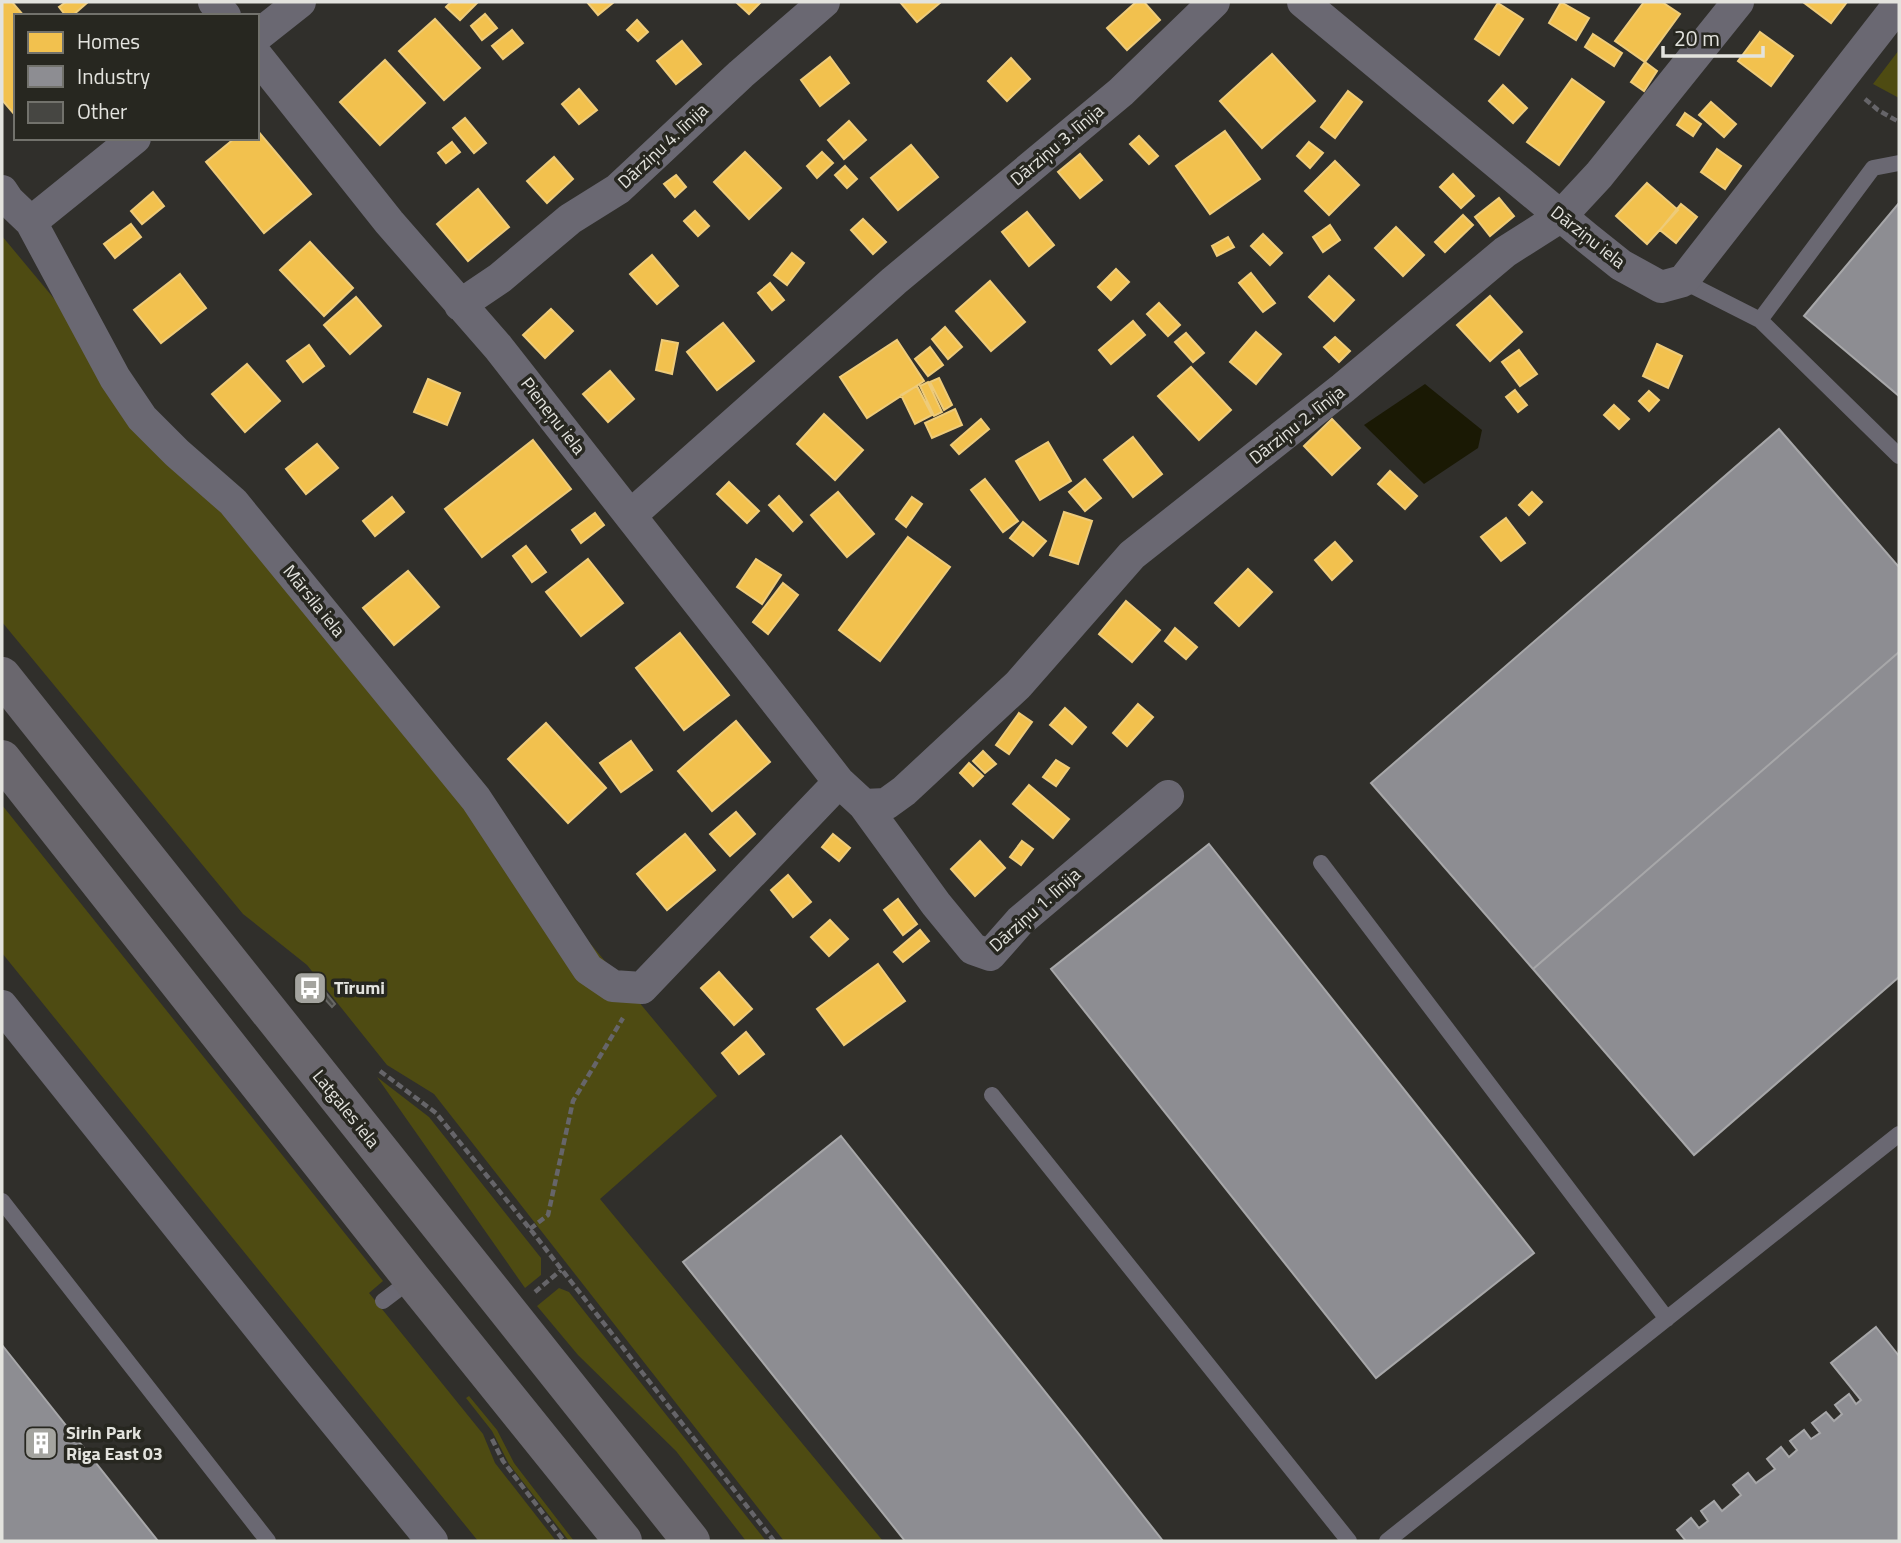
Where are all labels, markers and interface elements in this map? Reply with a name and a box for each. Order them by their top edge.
legend [14,14,259,140]
scale bar [1663,14,1763,58]
text: 20 m [1674,22,1720,54]
text: Homes [77,25,140,57]
text: Industry [77,60,150,92]
text: Other [77,95,127,127]
street label: Dārziņu 4. līnija [611,97,714,195]
street label: Dārziņu 3. līnija [1004,97,1109,192]
street label: Dārziņu iela [1545,199,1631,274]
street label: Pieneņu iela [514,371,592,460]
street label: Dārziņu 2. līnija [1243,379,1350,471]
street label: Mārsila iela [277,559,352,643]
street label: Dārziņu 1. līnija [983,861,1086,958]
bus stop icon: Tīrumi [291,969,329,1007]
place label: Tīrumi [334,974,385,1001]
street label: Latgales iela [306,1064,386,1154]
place label: Sirin Park Riga East 03 [66,1419,163,1467]
building icon: Sirin Park Riga East 03 [22,1424,60,1462]

